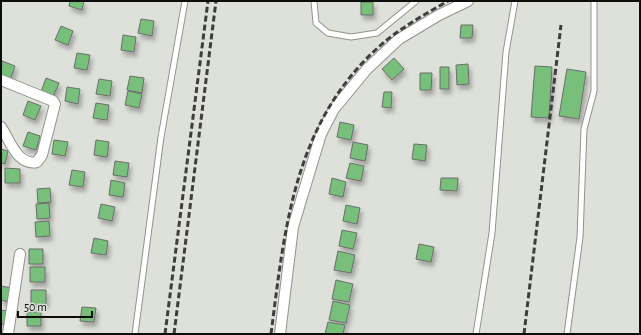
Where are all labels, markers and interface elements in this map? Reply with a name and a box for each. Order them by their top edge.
scale bar [18,293,92,319]
text: 50 m [24,301,47,313]

